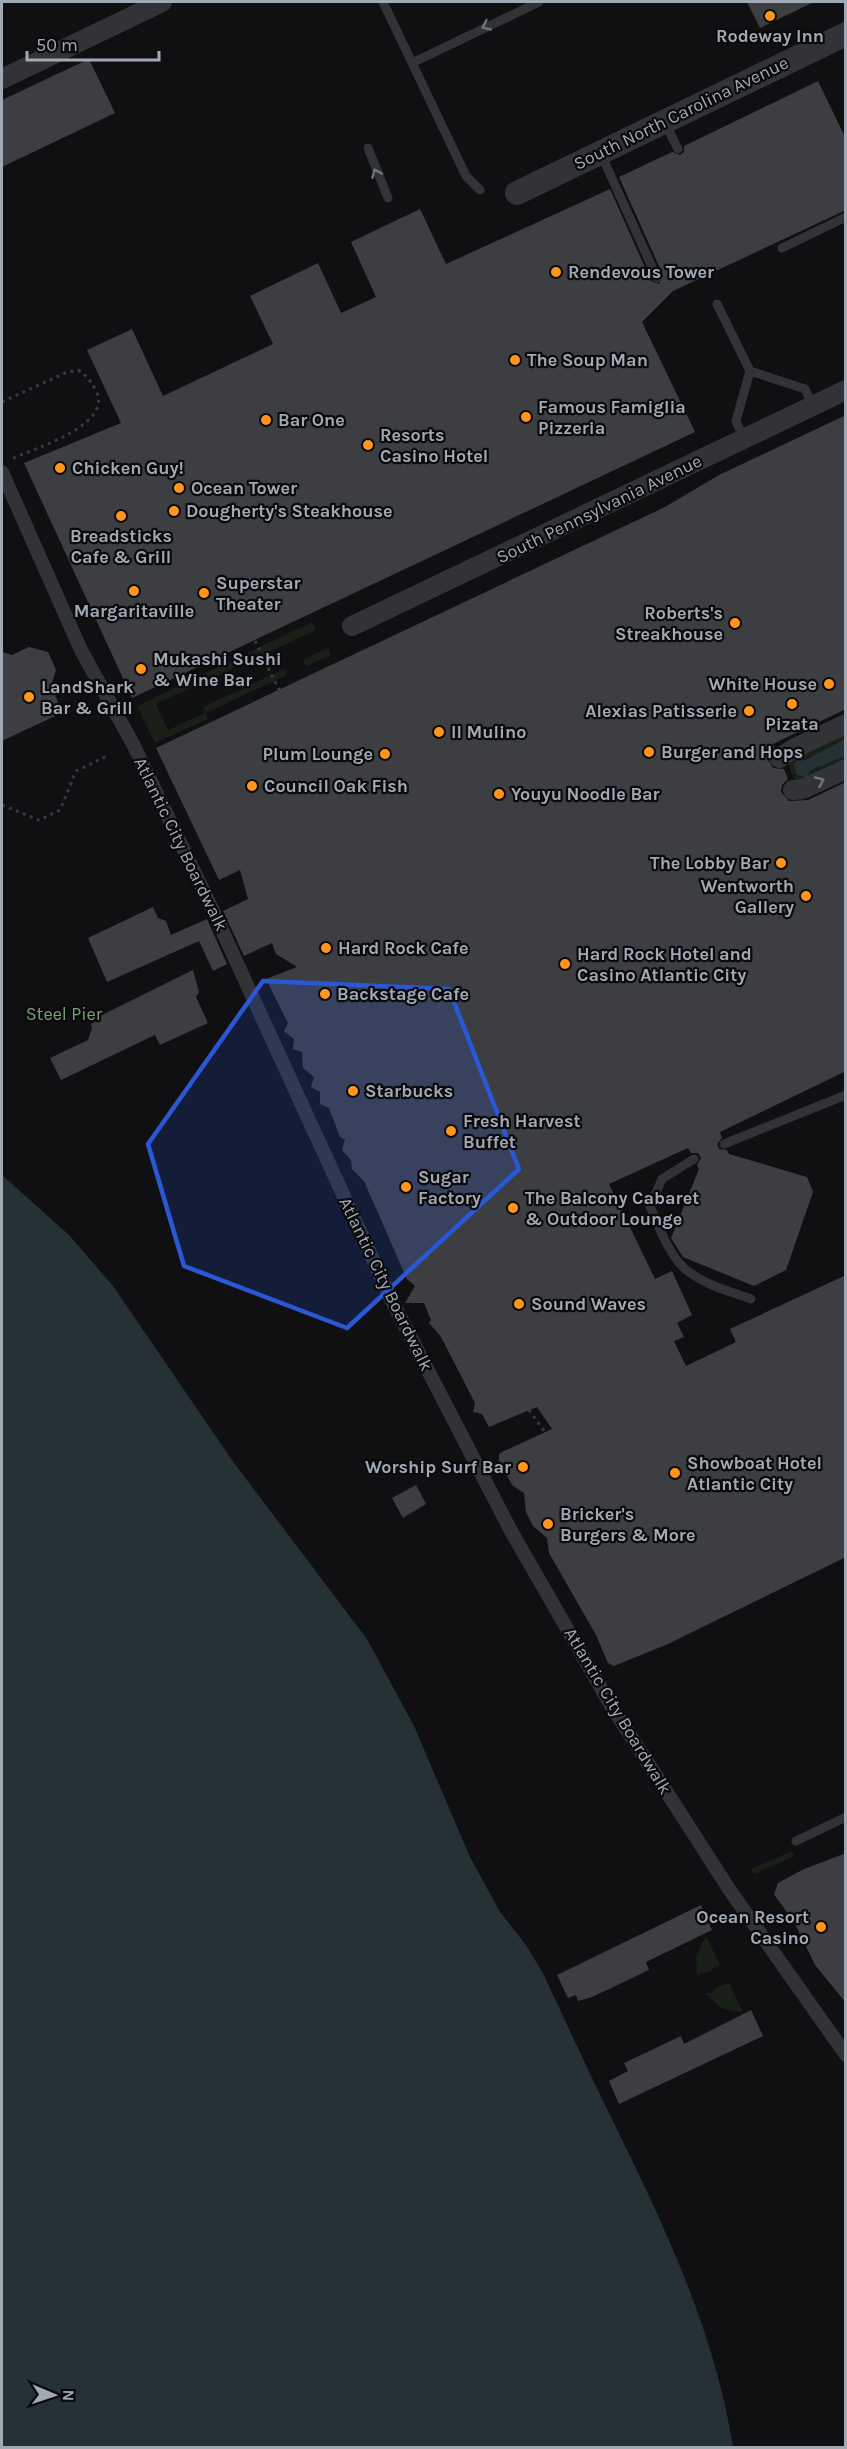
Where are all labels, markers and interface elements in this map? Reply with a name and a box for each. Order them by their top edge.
marker: Rodeway Inn [763,9,777,23]
one-way arrow [482,19,493,31]
scale bar [27,24,159,62]
place label: Rodeway Inn [716,25,824,47]
text: 50 m [36,34,78,56]
street label: South North Carolina Avenue [570,51,792,175]
one-way arrow [372,169,384,180]
place label: Rendevous Tower [568,261,714,283]
marker: Rendevous Tower [549,265,563,279]
place label: The Soup Man [527,349,648,371]
marker: The Soup Man [508,353,522,367]
place label: Famous Famiglia Pizzeria [538,396,686,439]
place label: Bar One [278,409,345,431]
marker: Famous Famiglia Pizzeria [519,410,533,424]
marker: Bar One [259,413,273,427]
place label: Resorts Casino Hotel [380,424,488,467]
marker: Resorts Casino Hotel [361,438,375,452]
street label: South Pennsylvania Avenue [493,450,705,568]
place label: Chicken Guy! [72,457,184,479]
marker: Chicken Guy! [53,461,67,475]
place label: Ocean Tower [191,477,297,499]
marker: Ocean Tower [172,481,186,495]
place label: Dougherty's Steakhouse [186,500,393,522]
marker: Dougherty's Steakhouse [167,504,181,518]
marker: Breadsticks Cafe & Grill [114,509,128,523]
place label: Breadsticks Cafe & Grill [70,525,172,568]
place label: Superstar Theater [216,572,301,615]
marker: Margaritaville [127,584,141,598]
marker: Superstar Theater [197,586,211,600]
place label: Margaritaville [74,600,194,622]
place label: Roberts's Streakhouse [615,602,723,645]
marker: Roberts's Streakhouse [728,616,742,630]
place label: Mukashi Sushi & Wine Bar [153,648,282,691]
marker: Mukashi Sushi & Wine Bar [134,662,148,676]
place label: White House [708,673,817,695]
place label: LandShark Bar & Grill [41,676,134,719]
marker: White House [822,677,836,691]
marker: LandShark Bar & Grill [22,690,36,704]
marker: Pizata [785,697,799,711]
place label: Alexias Patisserie [585,700,737,722]
marker: Alexias Patisserie [742,704,756,718]
place label: Pizata [765,713,819,735]
place label: Il Mulino [451,721,526,743]
marker: Il Mulino [432,725,446,739]
place label: Burger and Hops [661,741,803,763]
place label: Plum Lounge [263,743,373,765]
marker: Burger and Hops [642,745,656,759]
marker: Plum Lounge [378,747,392,761]
street label: Atlantic City Boardwalk [129,753,233,935]
place label: Council Oak Fish [264,775,408,797]
one-way arrow [813,777,824,789]
marker: Council Oak Fish [245,779,259,793]
place label: Youyu Noodle Bar [511,783,660,805]
marker: Youyu Noodle Bar [492,787,506,801]
place label: The Lobby Bar [650,852,769,874]
marker: The Lobby Bar [774,856,788,870]
place label: Wentworth Gallery [701,875,794,918]
marker: Wentworth Gallery [799,889,813,903]
place label: Hard Rock Cafe [338,937,469,959]
marker: Hard Rock Cafe [319,941,333,955]
place label: Hard Rock Hotel and Casino Atlantic City [577,943,752,986]
marker: Hard Rock Hotel and Casino Atlantic City [558,957,572,971]
place label: Backstage Cafe [337,983,469,1005]
marker: Backstage Cafe [318,987,332,1001]
park label: Steel Pier [26,1003,103,1025]
place label: Starbucks [365,1080,453,1102]
marker: Starbucks [346,1084,360,1098]
place label: Fresh Harvest Buffet [463,1110,580,1153]
marker: Fresh Harvest Buffet [444,1124,458,1138]
place label: Sugar Factory [418,1166,481,1209]
marker: Sugar Factory [399,1180,413,1194]
place label: The Balcony Cabaret & Outdoor Lounge [525,1187,699,1230]
street label: Atlantic City Boardwalk [334,1193,438,1375]
marker: The Balcony Cabaret & Outdoor Lounge [506,1201,520,1215]
place label: Sound Waves [531,1293,646,1315]
marker: Sound Waves [512,1297,526,1311]
place label: Showboat Hotel Atlantic City [687,1452,822,1495]
place label: Worship Surf Bar [365,1456,511,1478]
marker: Worship Surf Bar [516,1460,530,1474]
marker: Showboat Hotel Atlantic City [668,1466,682,1480]
place label: Bricker's Burgers & More [560,1503,695,1546]
marker: Bricker's Burgers & More [541,1517,555,1531]
street label: Atlantic City Boardwalk [559,1624,677,1798]
place label: Ocean Resort Casino [696,1906,809,1949]
marker: Ocean Resort Casino [814,1920,828,1934]
north arrow [24,2365,84,2425]
text: N [59,2389,78,2402]

